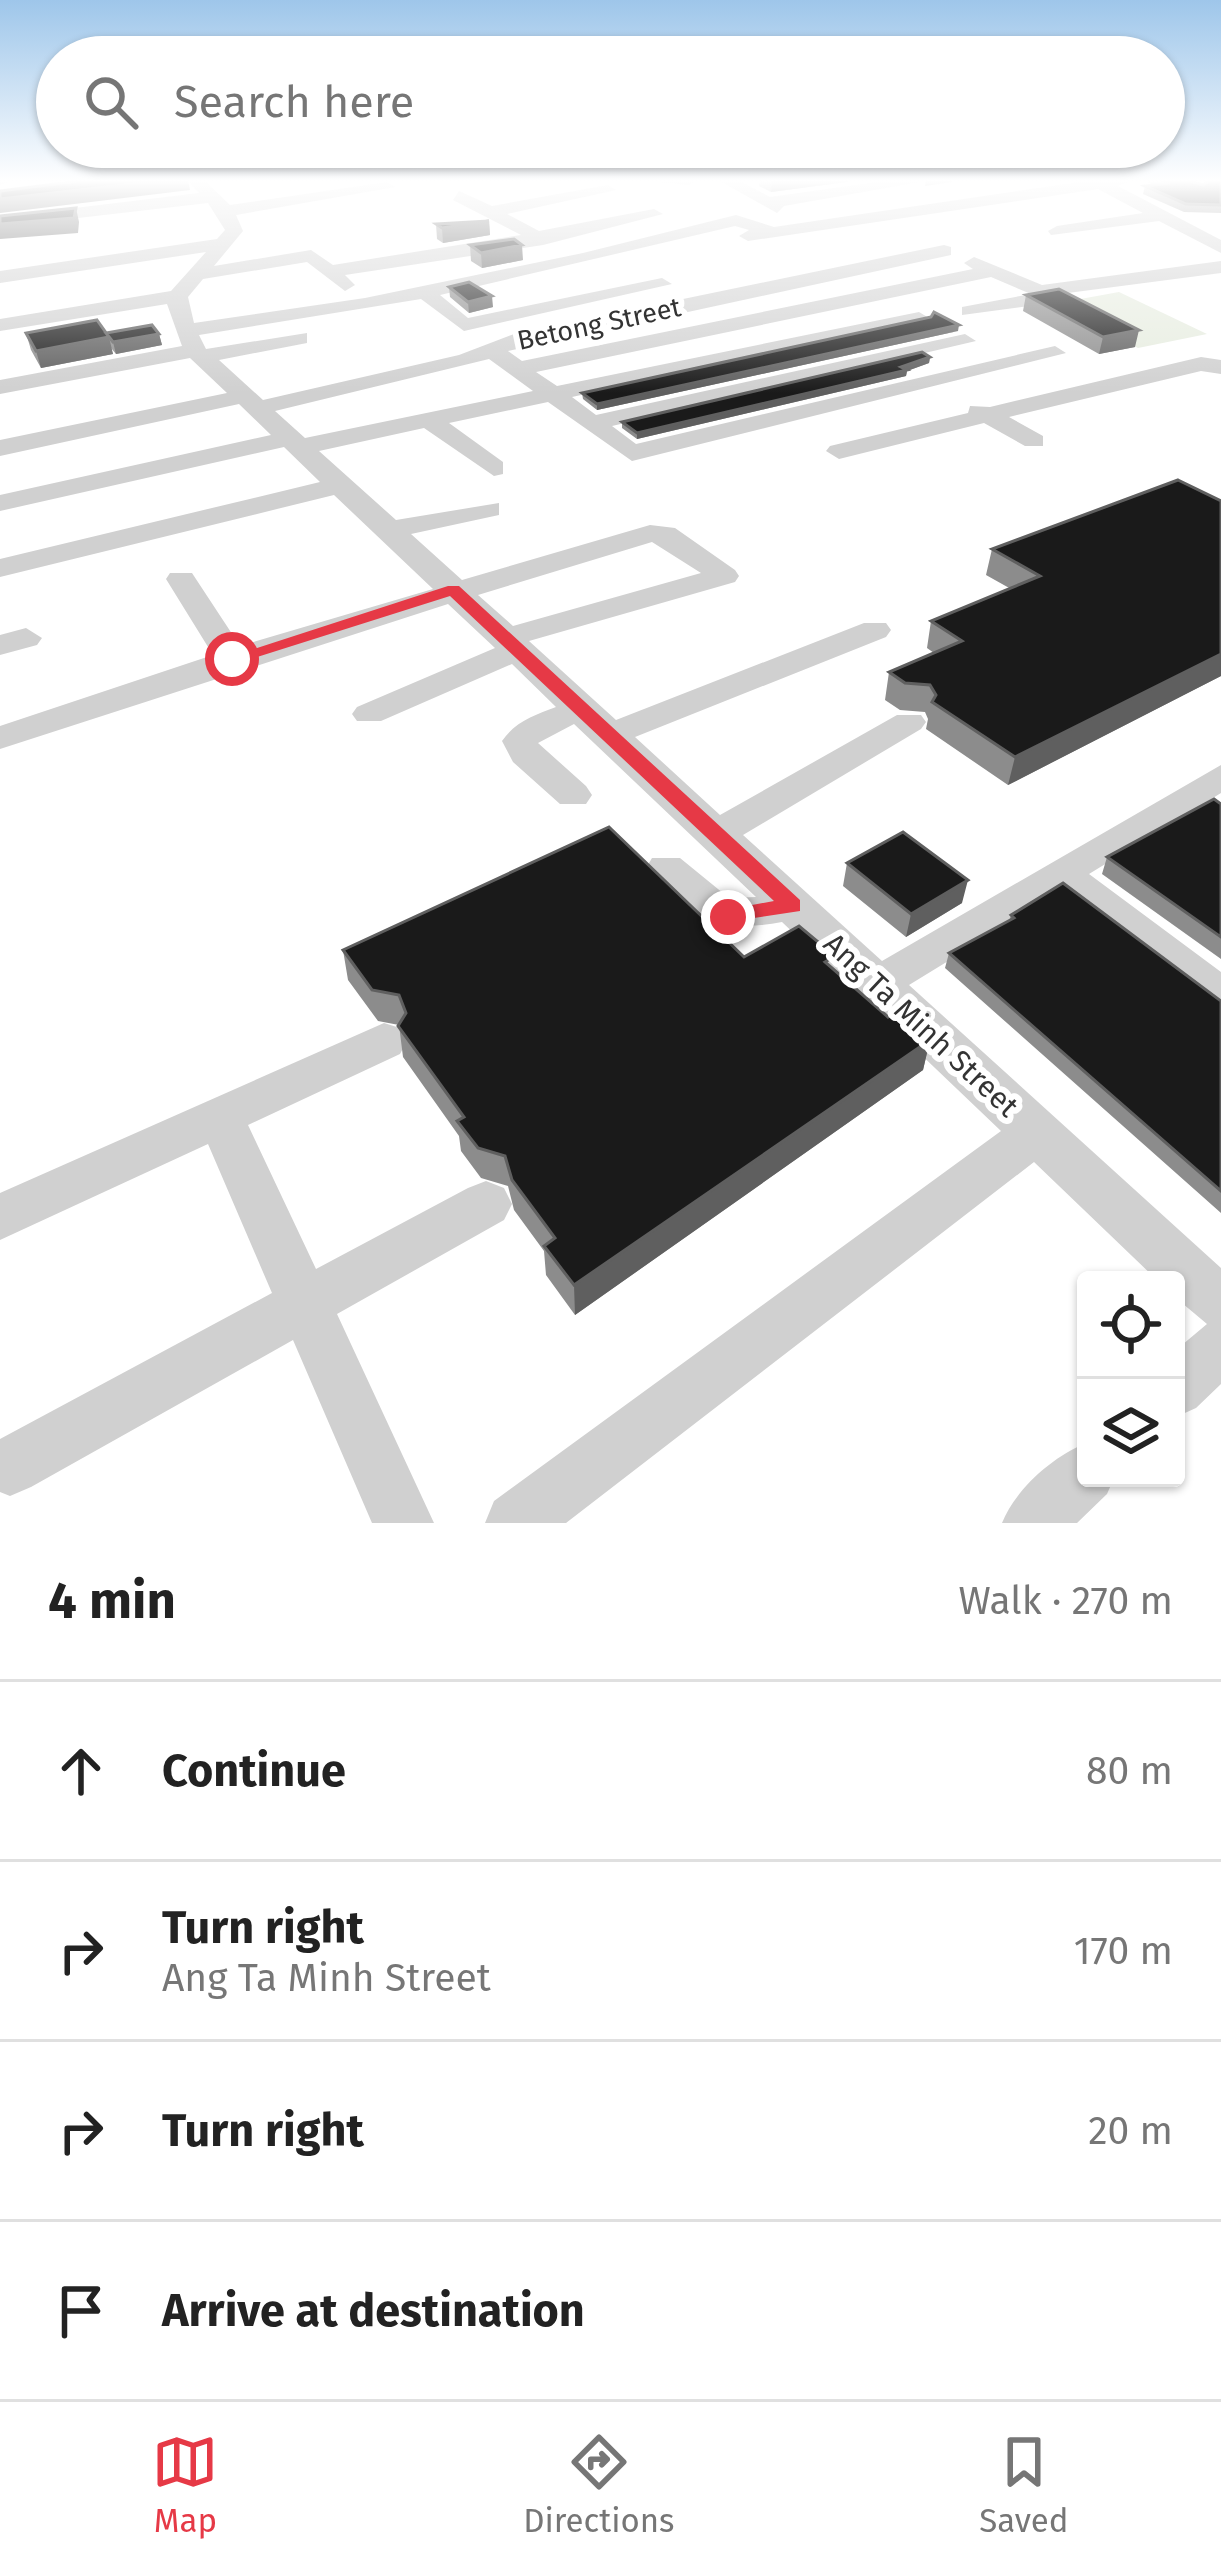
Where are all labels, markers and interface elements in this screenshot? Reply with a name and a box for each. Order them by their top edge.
search box [36,36,1185,168]
icon: search [78,69,144,135]
text: Search here [174,75,414,129]
street label: Betong Street [514,291,684,357]
route start [205,632,259,686]
route end [701,890,755,944]
street label: Ang Ta Minh Street [816,926,1026,1125]
map controls [1077,1271,1185,1487]
button: locate [1077,1271,1185,1379]
button: layers [1077,1379,1185,1487]
text: 4 min [48,1570,176,1632]
text: Walk · 270 m [958,1578,1173,1624]
icon: ahead [48,1738,114,1804]
text: Continue [162,1744,346,1798]
text: 80 m [1086,1748,1173,1794]
text: Turn right [162,1901,364,1955]
icon: right [48,1918,114,1984]
text: 170 m [1074,1928,1173,1974]
text: Ang Ta Minh Street [162,1955,491,2001]
icon: right [48,2098,114,2164]
text: Turn right [162,2104,364,2158]
text: 20 m [1088,2108,1173,2154]
icon: arrive [48,2278,114,2344]
text: Arrive at destination [162,2284,585,2338]
tab: Map [152,2429,218,2541]
tab: Directions [523,2429,675,2541]
tab: Saved [979,2429,1069,2541]

